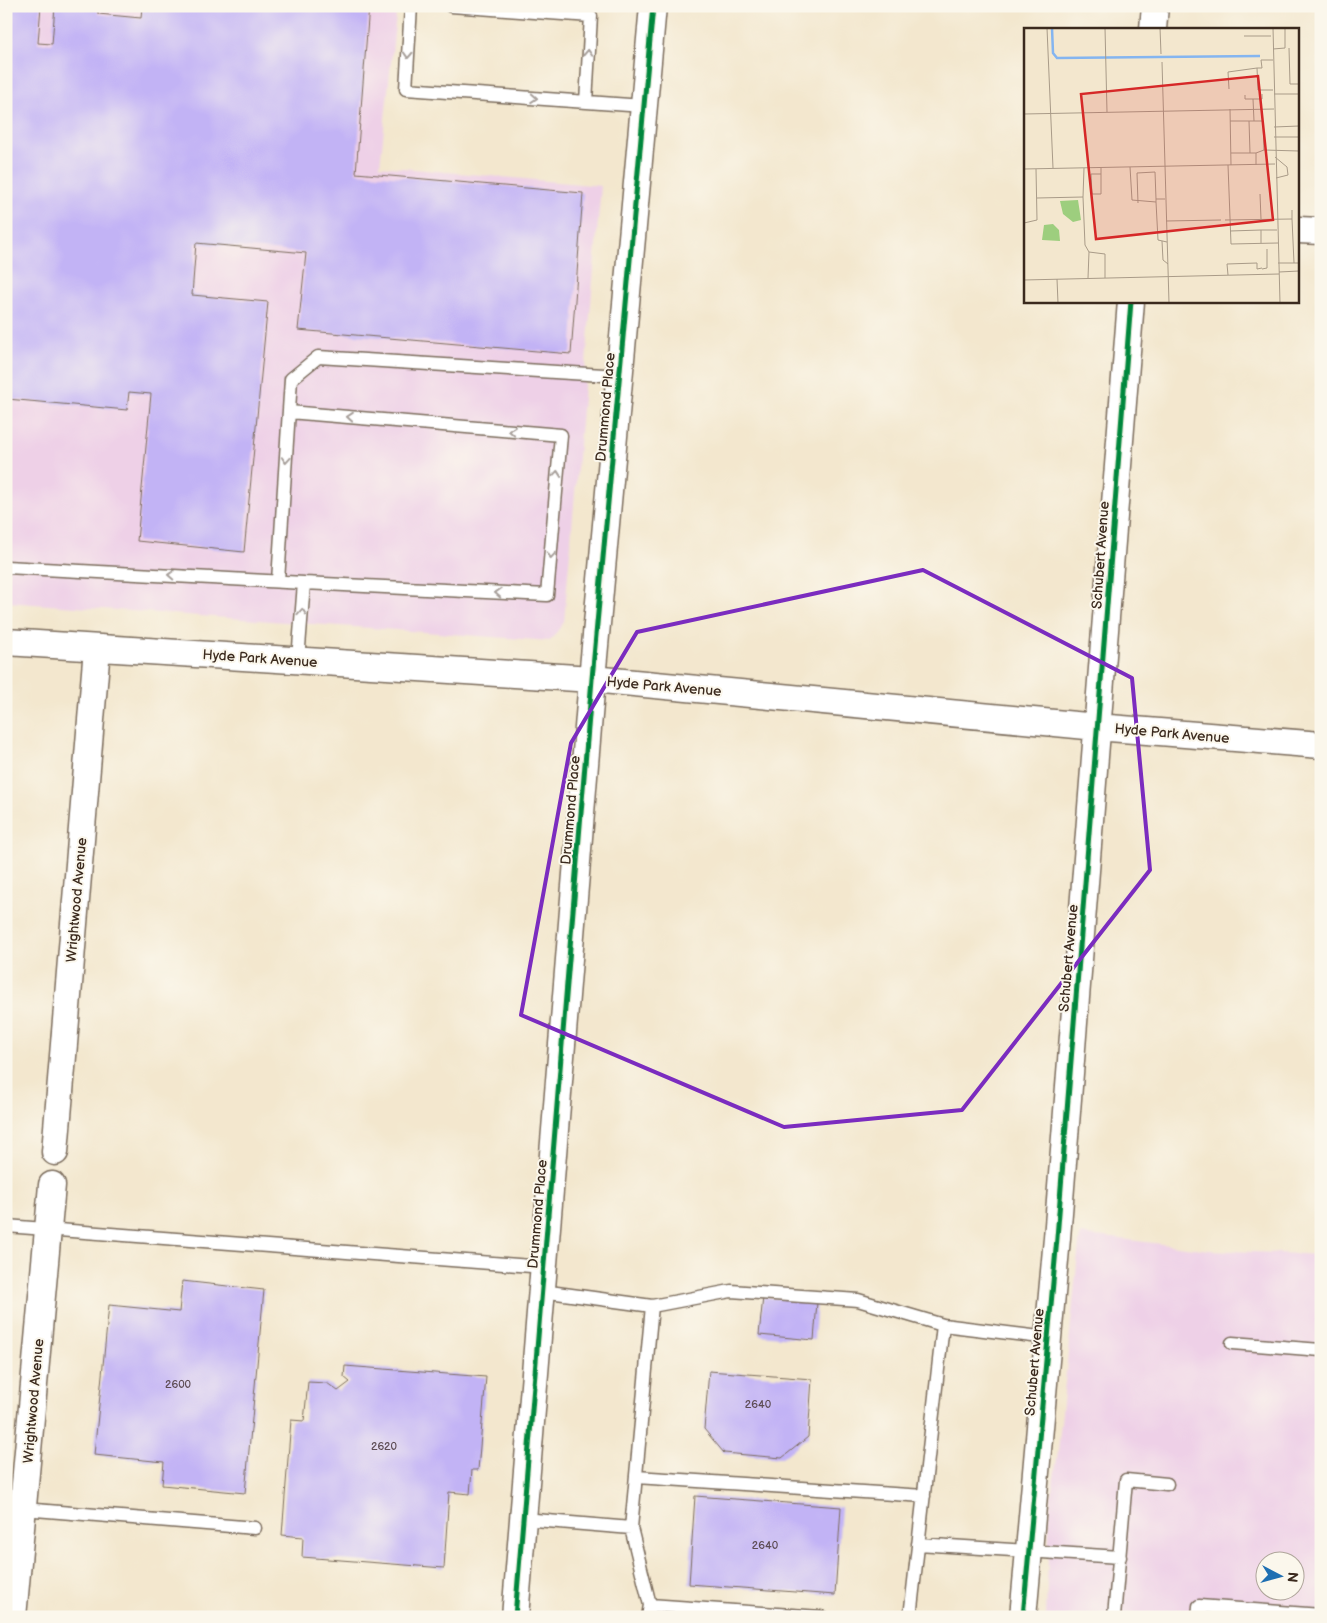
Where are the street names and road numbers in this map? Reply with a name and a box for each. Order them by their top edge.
street label: Drummond Place [592,352,619,462]
street label: Schubert Avenue [1088,501,1113,609]
street label: Hyde Park Avenue [202,646,318,671]
street label: Hyde Park Avenue [606,673,722,700]
street label: Hyde Park Avenue [1114,720,1230,747]
street label: Drummond Place [557,755,584,865]
street label: Wrightwood Avenue [63,837,90,963]
street label: Schubert Avenue [1055,904,1082,1013]
street label: Drummond Place [524,1159,551,1269]
street label: Schubert Avenue [1021,1308,1048,1417]
street label: Wrightwood Avenue [20,1338,47,1464]

